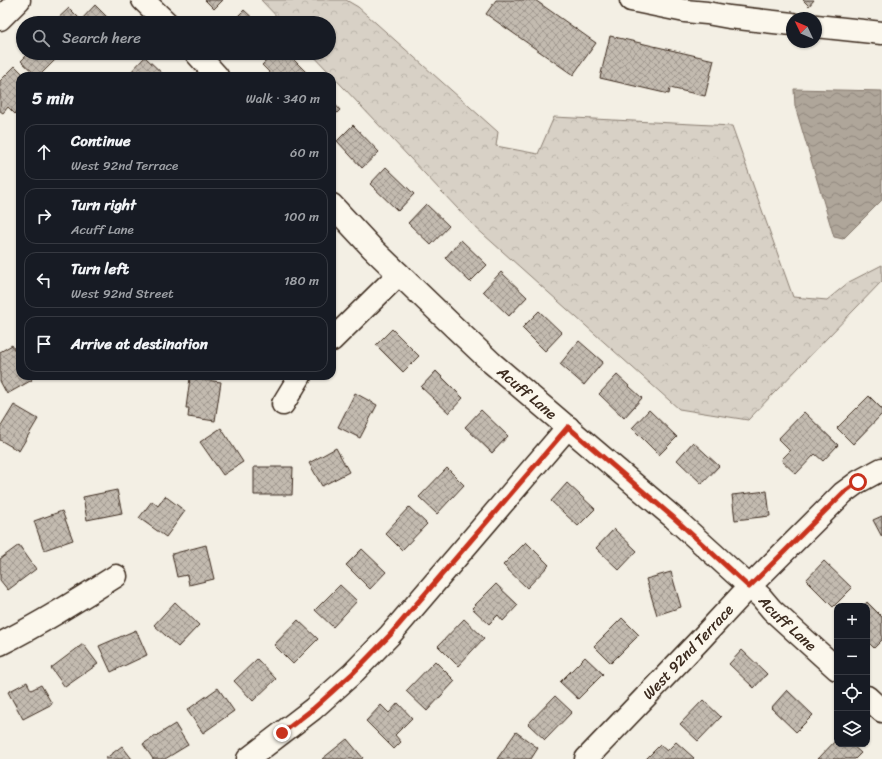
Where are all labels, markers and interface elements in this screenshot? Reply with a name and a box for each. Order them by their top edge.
north arrow [786,12,822,48]
search box [16,16,336,60]
text: Search here [62,25,141,51]
icon: search [30,27,52,49]
text: 5 min [32,83,74,113]
text: Walk · 340 m [246,87,320,110]
text: Continue [71,128,131,154]
icon: ahead [33,141,55,163]
text: 60 m [290,141,319,164]
text: West 92nd Terrace [71,154,178,177]
text: Turn right [71,192,136,218]
icon: right [33,205,55,227]
text: 100 m [284,205,319,228]
text: Acuff Lane [71,218,134,241]
text: Turn left [71,256,129,282]
icon: left [33,269,55,291]
text: 180 m [284,269,319,292]
text: West 92nd Street [71,282,174,305]
text: Arrive at destination [71,331,208,357]
icon: arrive [33,333,55,355]
street label: Acuff Lane [490,359,563,426]
route start [849,473,867,491]
street label: Acuff Lane [751,589,823,658]
street label: West 92nd Terrace [636,598,740,706]
map controls [834,603,870,747]
button: + [834,603,870,639]
button: − [834,639,870,675]
button: locate [834,675,870,711]
button: layers [834,711,870,747]
route end [273,724,291,742]

